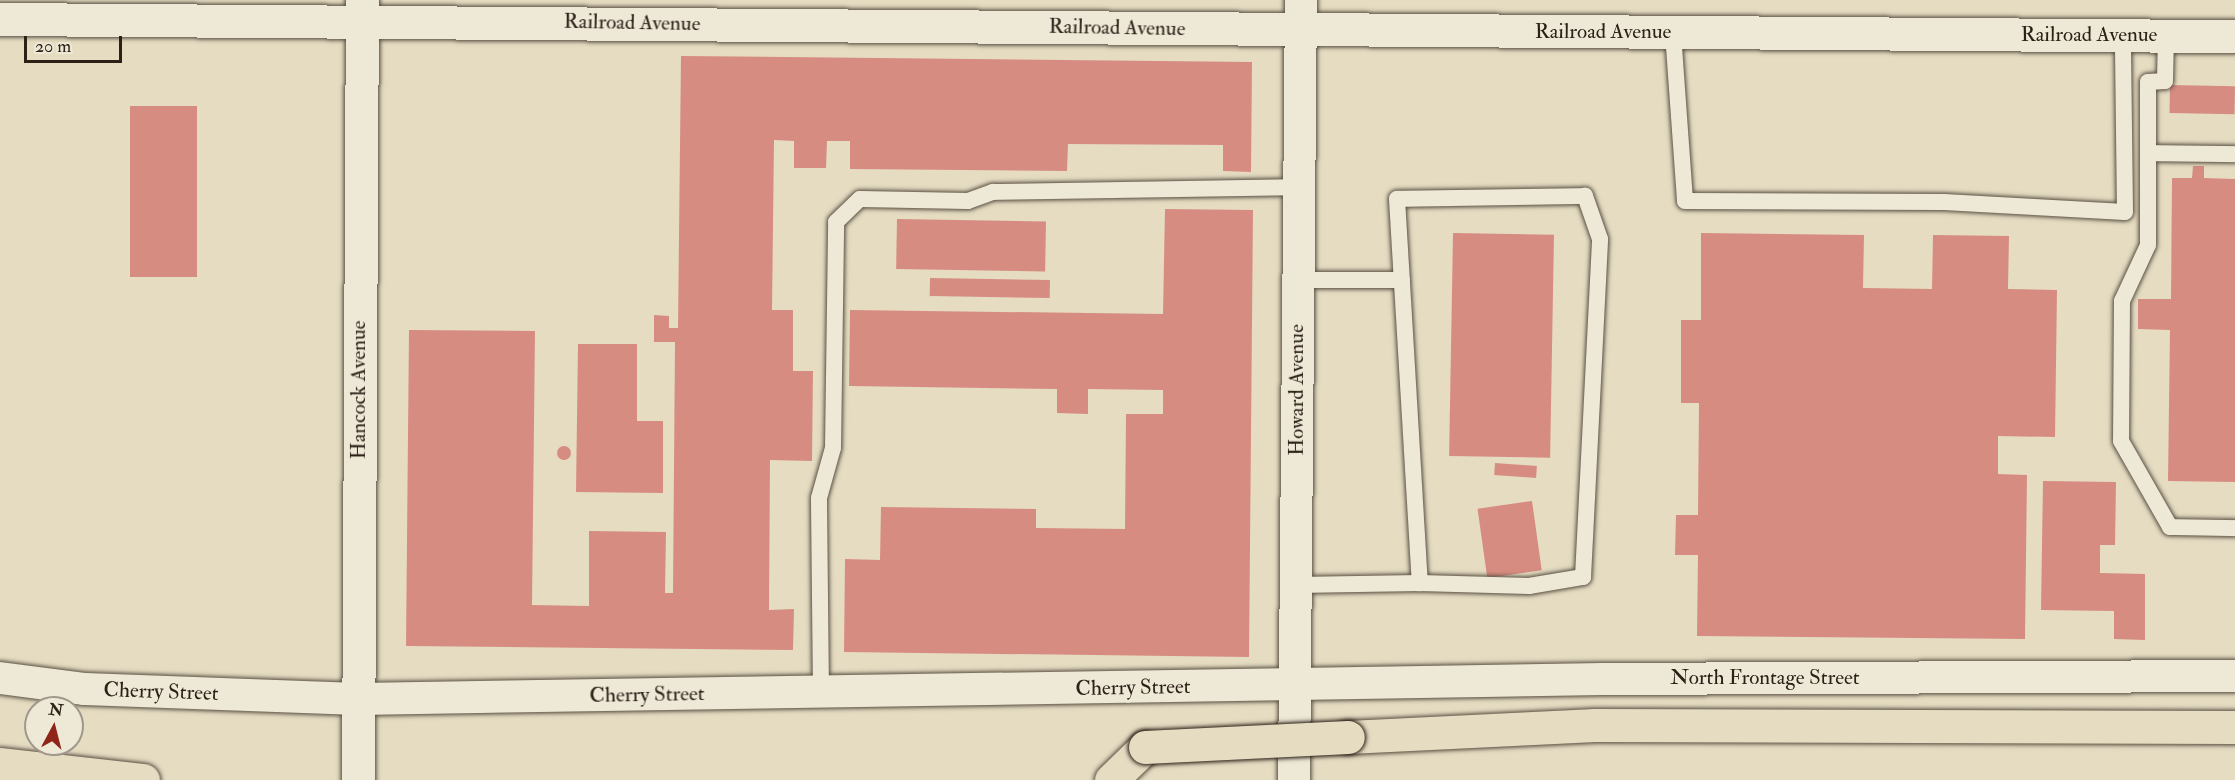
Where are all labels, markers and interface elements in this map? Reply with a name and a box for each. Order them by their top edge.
street label: Railroad Avenue [563,9,701,37]
street label: Railroad Avenue [1048,14,1186,42]
street label: Railroad Avenue [1535,19,1671,45]
street label: Railroad Avenue [2021,22,2157,48]
scale bar [27,24,124,62]
text: 20 m [35,35,71,58]
street label: Hancock Avenue [346,321,372,459]
street label: Howard Avenue [1284,324,1310,456]
street label: North Frontage Street [1670,665,1860,691]
street label: Cherry Street [1075,674,1191,702]
street label: Cherry Street [103,677,219,707]
street label: Cherry Street [589,681,705,709]
north arrow [24,696,84,756]
text: N [48,699,64,721]

